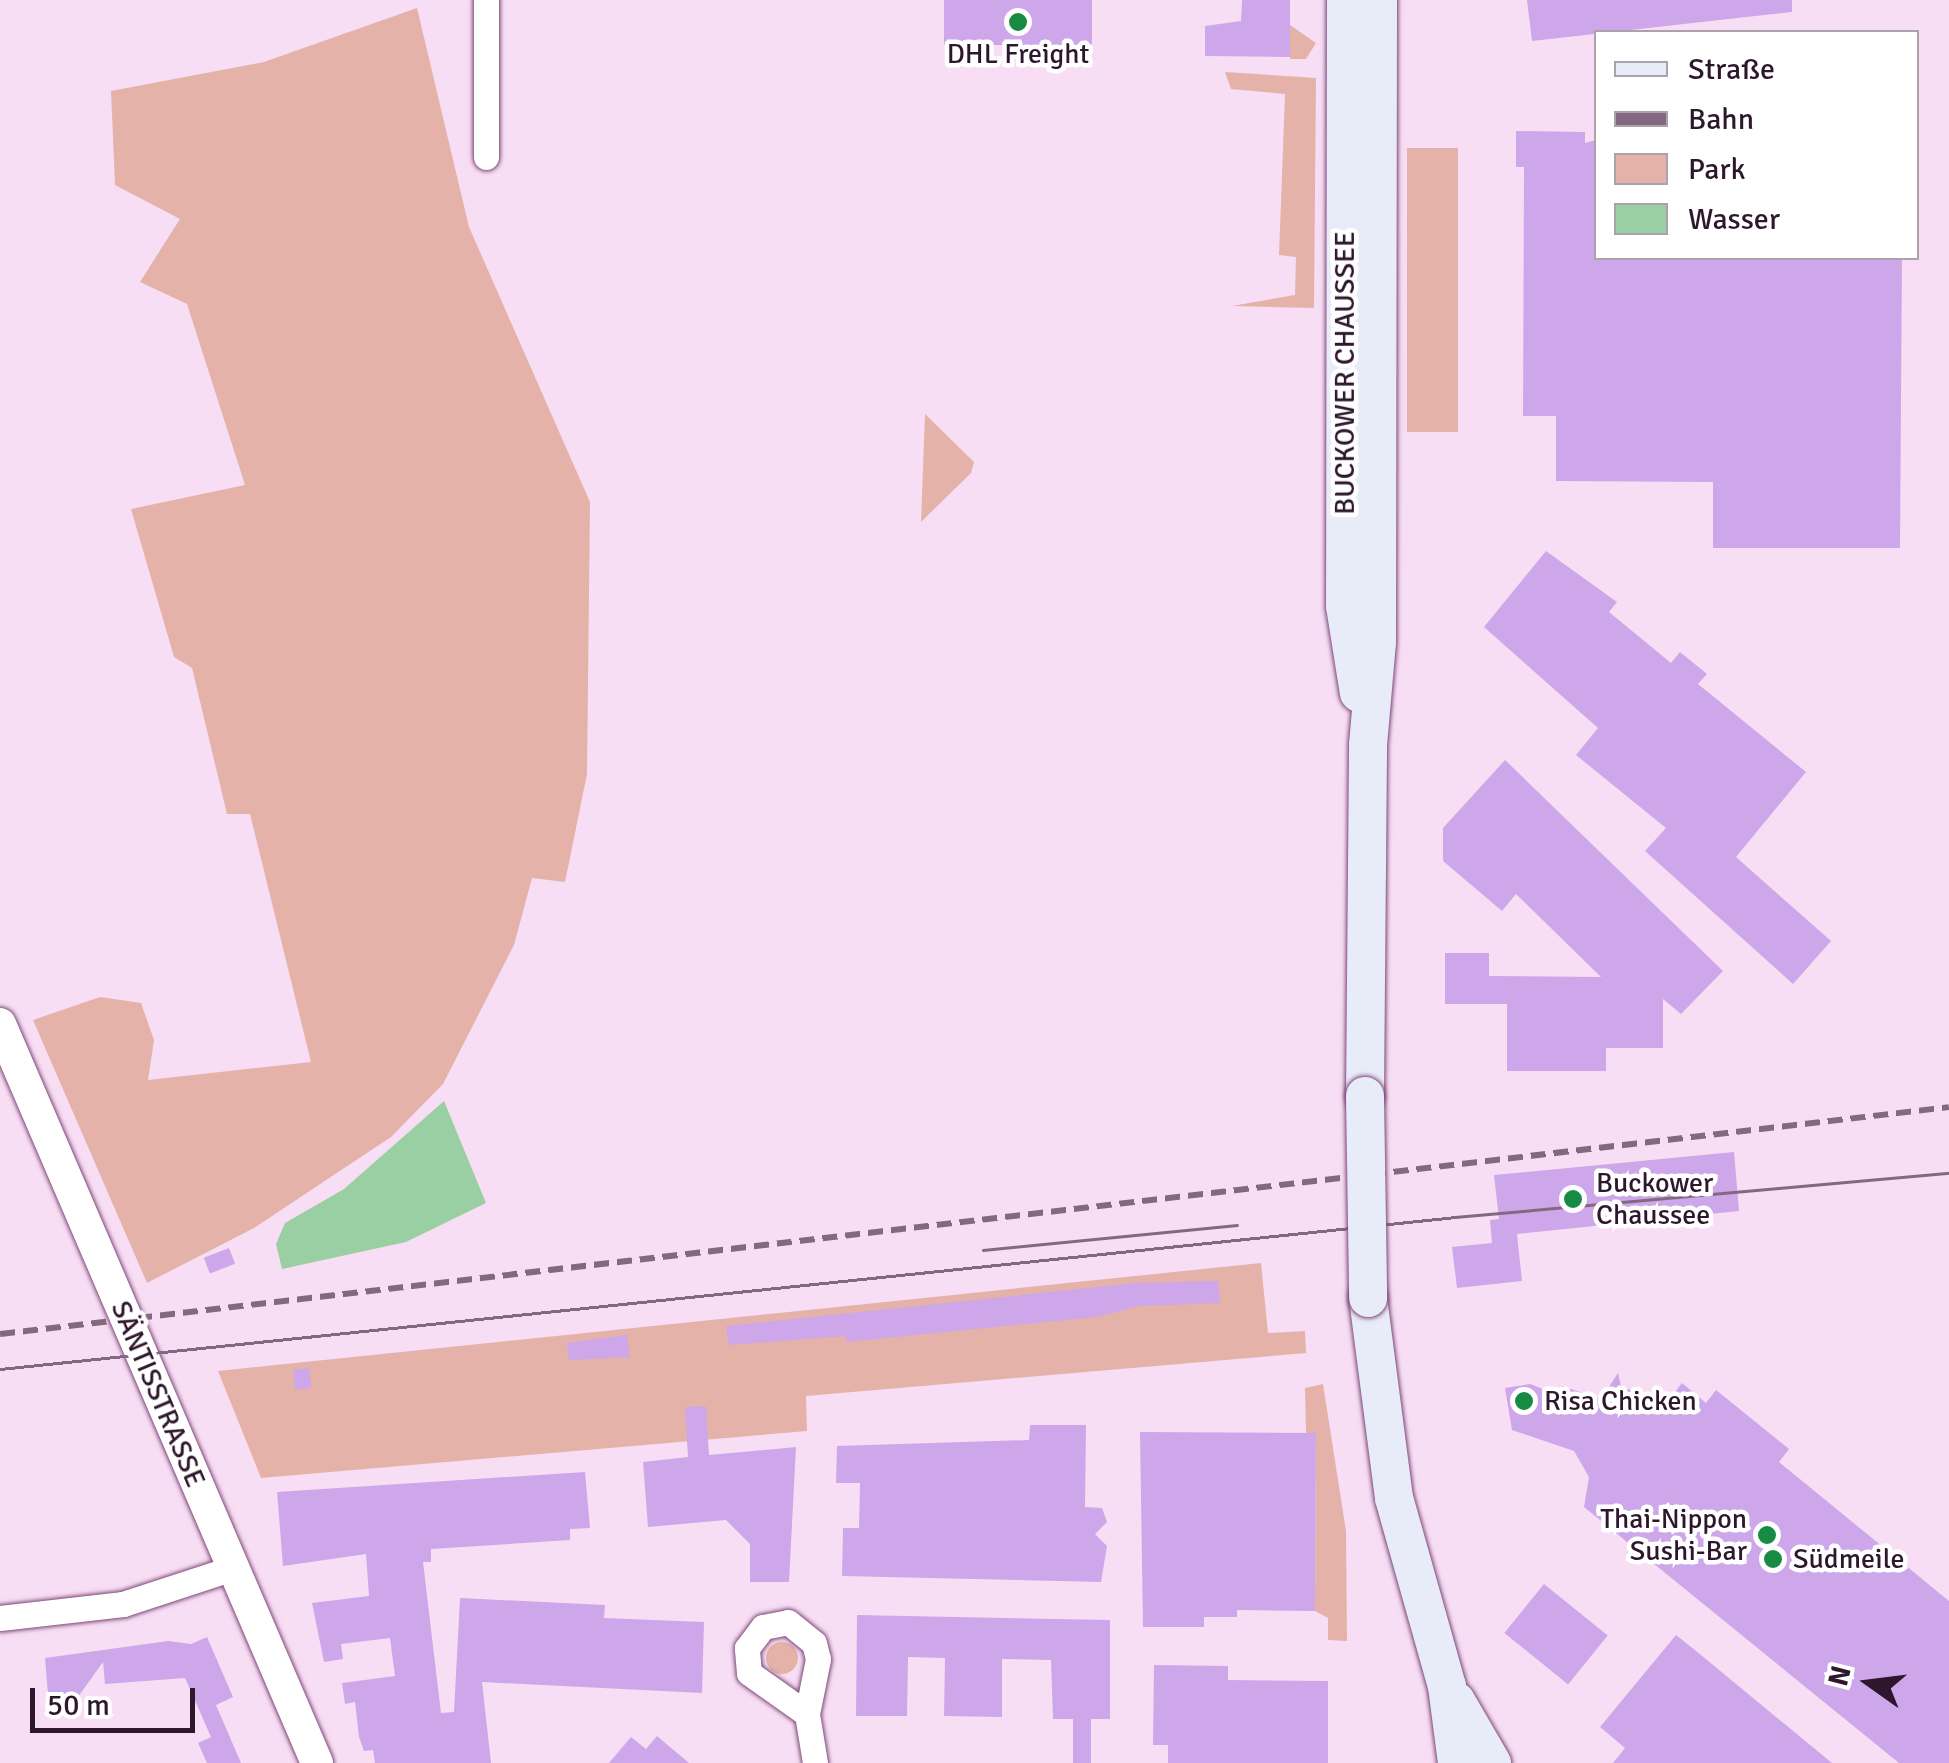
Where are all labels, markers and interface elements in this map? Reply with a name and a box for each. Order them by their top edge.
marker: DHL Freight [1007,11,1029,33]
legend [1594,30,1919,260]
place label: DHL Freight [947,37,1089,71]
text: Straße [1688,51,1775,88]
text: Bahn [1688,101,1754,138]
text: Park [1688,151,1746,188]
text: Wasser [1688,201,1780,238]
street label: BUCKOWER CHAUSSEE [1328,231,1362,515]
place label: Buckower Chaussee [1596,1166,1713,1232]
marker: Buckower Chaussee [1560,1186,1586,1212]
street label: SÄNTISSTRASSE [104,1296,212,1492]
place label: Risa Chicken [1544,1384,1697,1418]
marker: Risa Chicken [1513,1390,1535,1412]
place label: Thai-Nippon Sushi-Bar [1600,1502,1747,1568]
marker: Thai-Nippon Sushi-Bar [1756,1524,1778,1546]
place label: Südmeile [1793,1542,1905,1576]
marker: Südmeile [1762,1548,1784,1570]
north arrow [1819,1633,1919,1733]
text: N [1821,1662,1859,1689]
scale bar [35,1668,200,1730]
text: 50 m [47,1687,110,1724]

